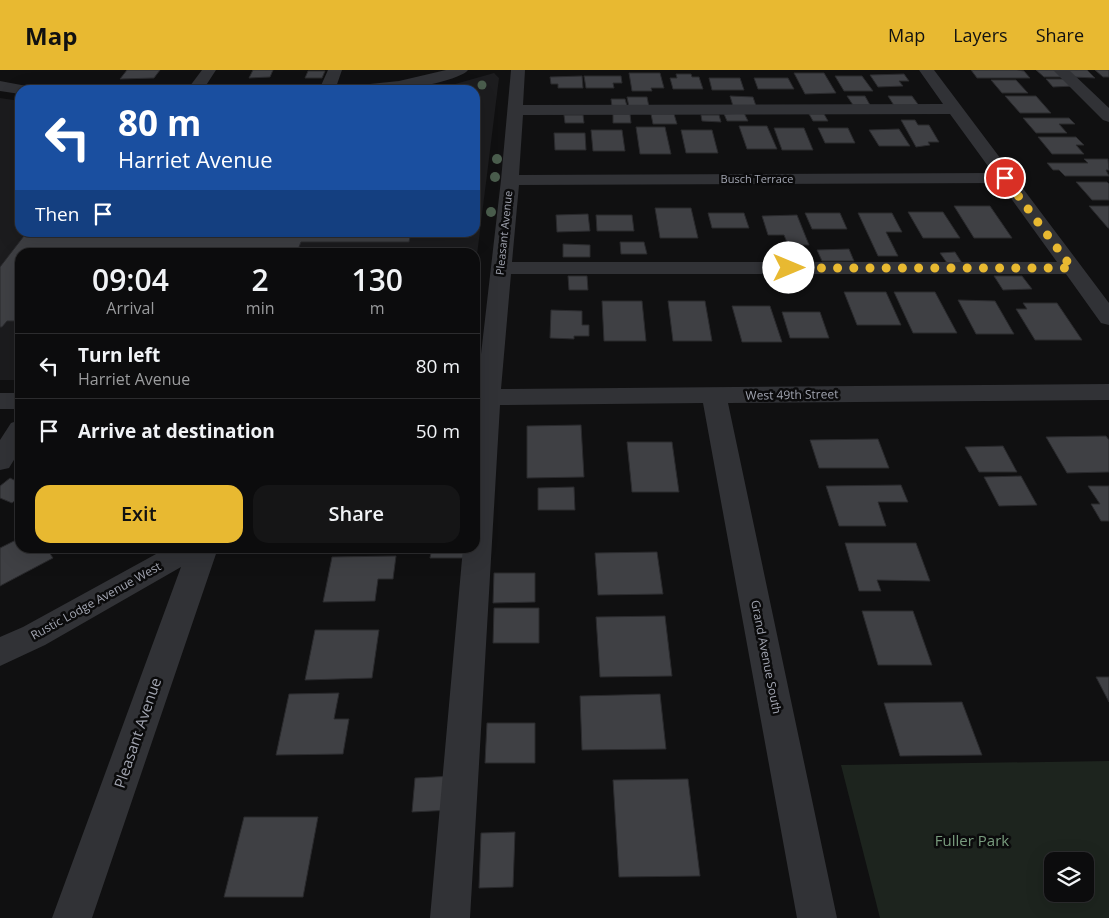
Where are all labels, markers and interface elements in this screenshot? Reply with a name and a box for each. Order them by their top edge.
text: Map [25,19,77,52]
text: Map [888,23,925,47]
text: Layers [953,23,1008,47]
text: Share [1036,23,1084,47]
text: 80 m [118,99,201,146]
icon: left [35,105,100,170]
text: Harriet Avenue [118,144,272,174]
pin [984,157,1026,199]
icon: arrive [991,164,1019,192]
street label: Busch Terrace [721,171,793,186]
street label: Pleasant Avenue [492,190,515,276]
icon: arrive [89,200,117,228]
text: Then [35,201,79,227]
position arrow [762,241,814,293]
text: 09:04 [92,259,169,300]
text: 2 [252,259,269,300]
text: 130 [352,259,403,300]
text: Arrival [106,297,155,319]
text: min [246,297,275,319]
text: m [370,297,385,319]
text: Turn left [78,342,160,368]
icon: left [35,352,63,380]
text: 80 m [416,353,460,379]
text: Harriet Avenue [78,368,190,390]
street label: West 49th Street [745,385,839,404]
icon: arrive [35,417,63,445]
text: Arrive at destination [78,418,275,444]
text: 50 m [416,418,460,444]
button: Exit [35,485,243,543]
button: Share [253,485,460,543]
street label: Rustic Lodge Avenue West [28,558,164,644]
street label: Grand Avenue South [747,598,786,715]
street label: Pleasant Avenue [109,675,165,791]
park label: Fuller Park [935,830,1009,850]
map controls [1044,852,1094,902]
button: layers [1044,852,1094,902]

